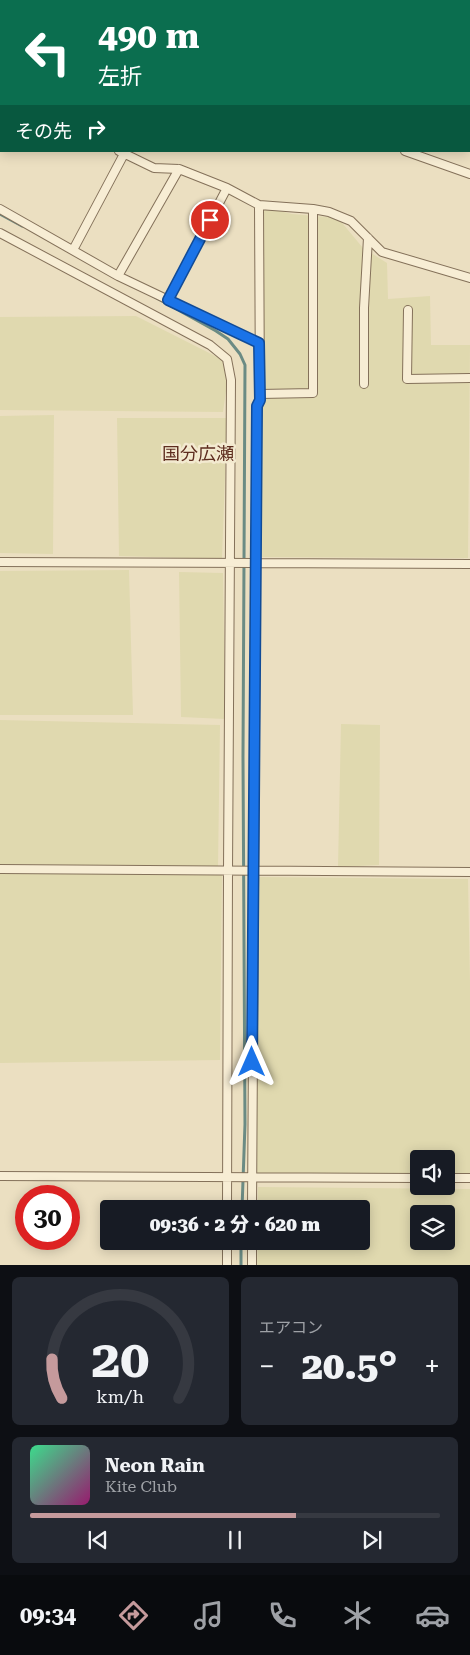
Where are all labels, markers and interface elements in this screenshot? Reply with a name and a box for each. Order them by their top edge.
text: 490 m [98,16,199,57]
icon: left [15,20,80,85]
text: 左折 [98,64,142,89]
icon: right [82,115,110,143]
text: その先 [15,120,72,143]
pin [189,199,231,241]
icon: arrive [196,206,224,234]
district label: 国分広瀬 [162,443,234,464]
position arrow [225,1035,277,1087]
map controls [410,1150,455,1250]
button: sound [410,1150,455,1195]
speed limit sign: 30 [15,1185,80,1250]
button: layers [410,1205,455,1250]
text: 09:36 · 2 分 · 620 m [150,1213,320,1236]
text: エアコン [259,1318,323,1337]
text: 20 [91,1329,150,1390]
text: 20.5° [302,1344,397,1388]
text: − [259,1350,275,1383]
text: + [424,1350,440,1383]
text: km/h [97,1386,145,1407]
text: Neon Rain [105,1454,205,1477]
text: Kite Club [105,1477,177,1496]
icon: previous [84,1526,112,1554]
icon: pause [221,1526,249,1554]
icon: next [358,1526,386,1554]
icon: directions [116,1598,151,1633]
icon: music [191,1598,226,1633]
icon: phone [265,1598,300,1633]
icon: climate [340,1598,375,1633]
icon: car [415,1598,450,1633]
text: 09:34 [20,1603,76,1628]

